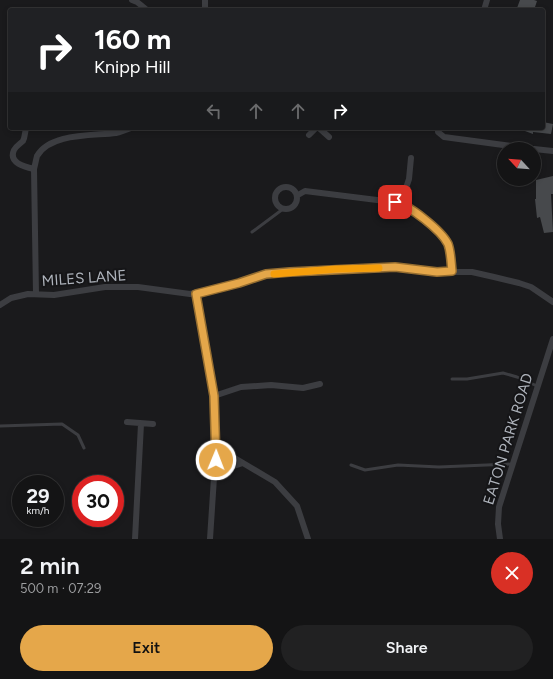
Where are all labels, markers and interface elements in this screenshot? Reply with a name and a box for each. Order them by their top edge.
text: 160 m [94,22,171,56]
icon: right [28,24,80,76]
text: Knipp Hill [94,56,171,78]
icon: left [203,100,225,122]
icon: ahead [245,100,267,122]
icon: ahead [287,100,309,122]
icon: right [329,100,351,122]
north arrow [497,142,541,186]
map controls [497,142,541,186]
pin [378,185,412,219]
icon: arrive [384,191,406,213]
street label: MILES LANE [41,266,127,290]
street label: EATON PARK ROAD [479,371,537,507]
position arrow [195,439,237,481]
speed limit sign: 30 [72,475,124,527]
text: 29 [26,484,50,508]
text: km/h [27,504,49,517]
text: 2 min [20,551,80,580]
button: close [491,552,533,594]
text: 500 m · 07:29 [20,581,101,596]
button: Exit [20,625,273,671]
button: Share [281,625,533,671]

